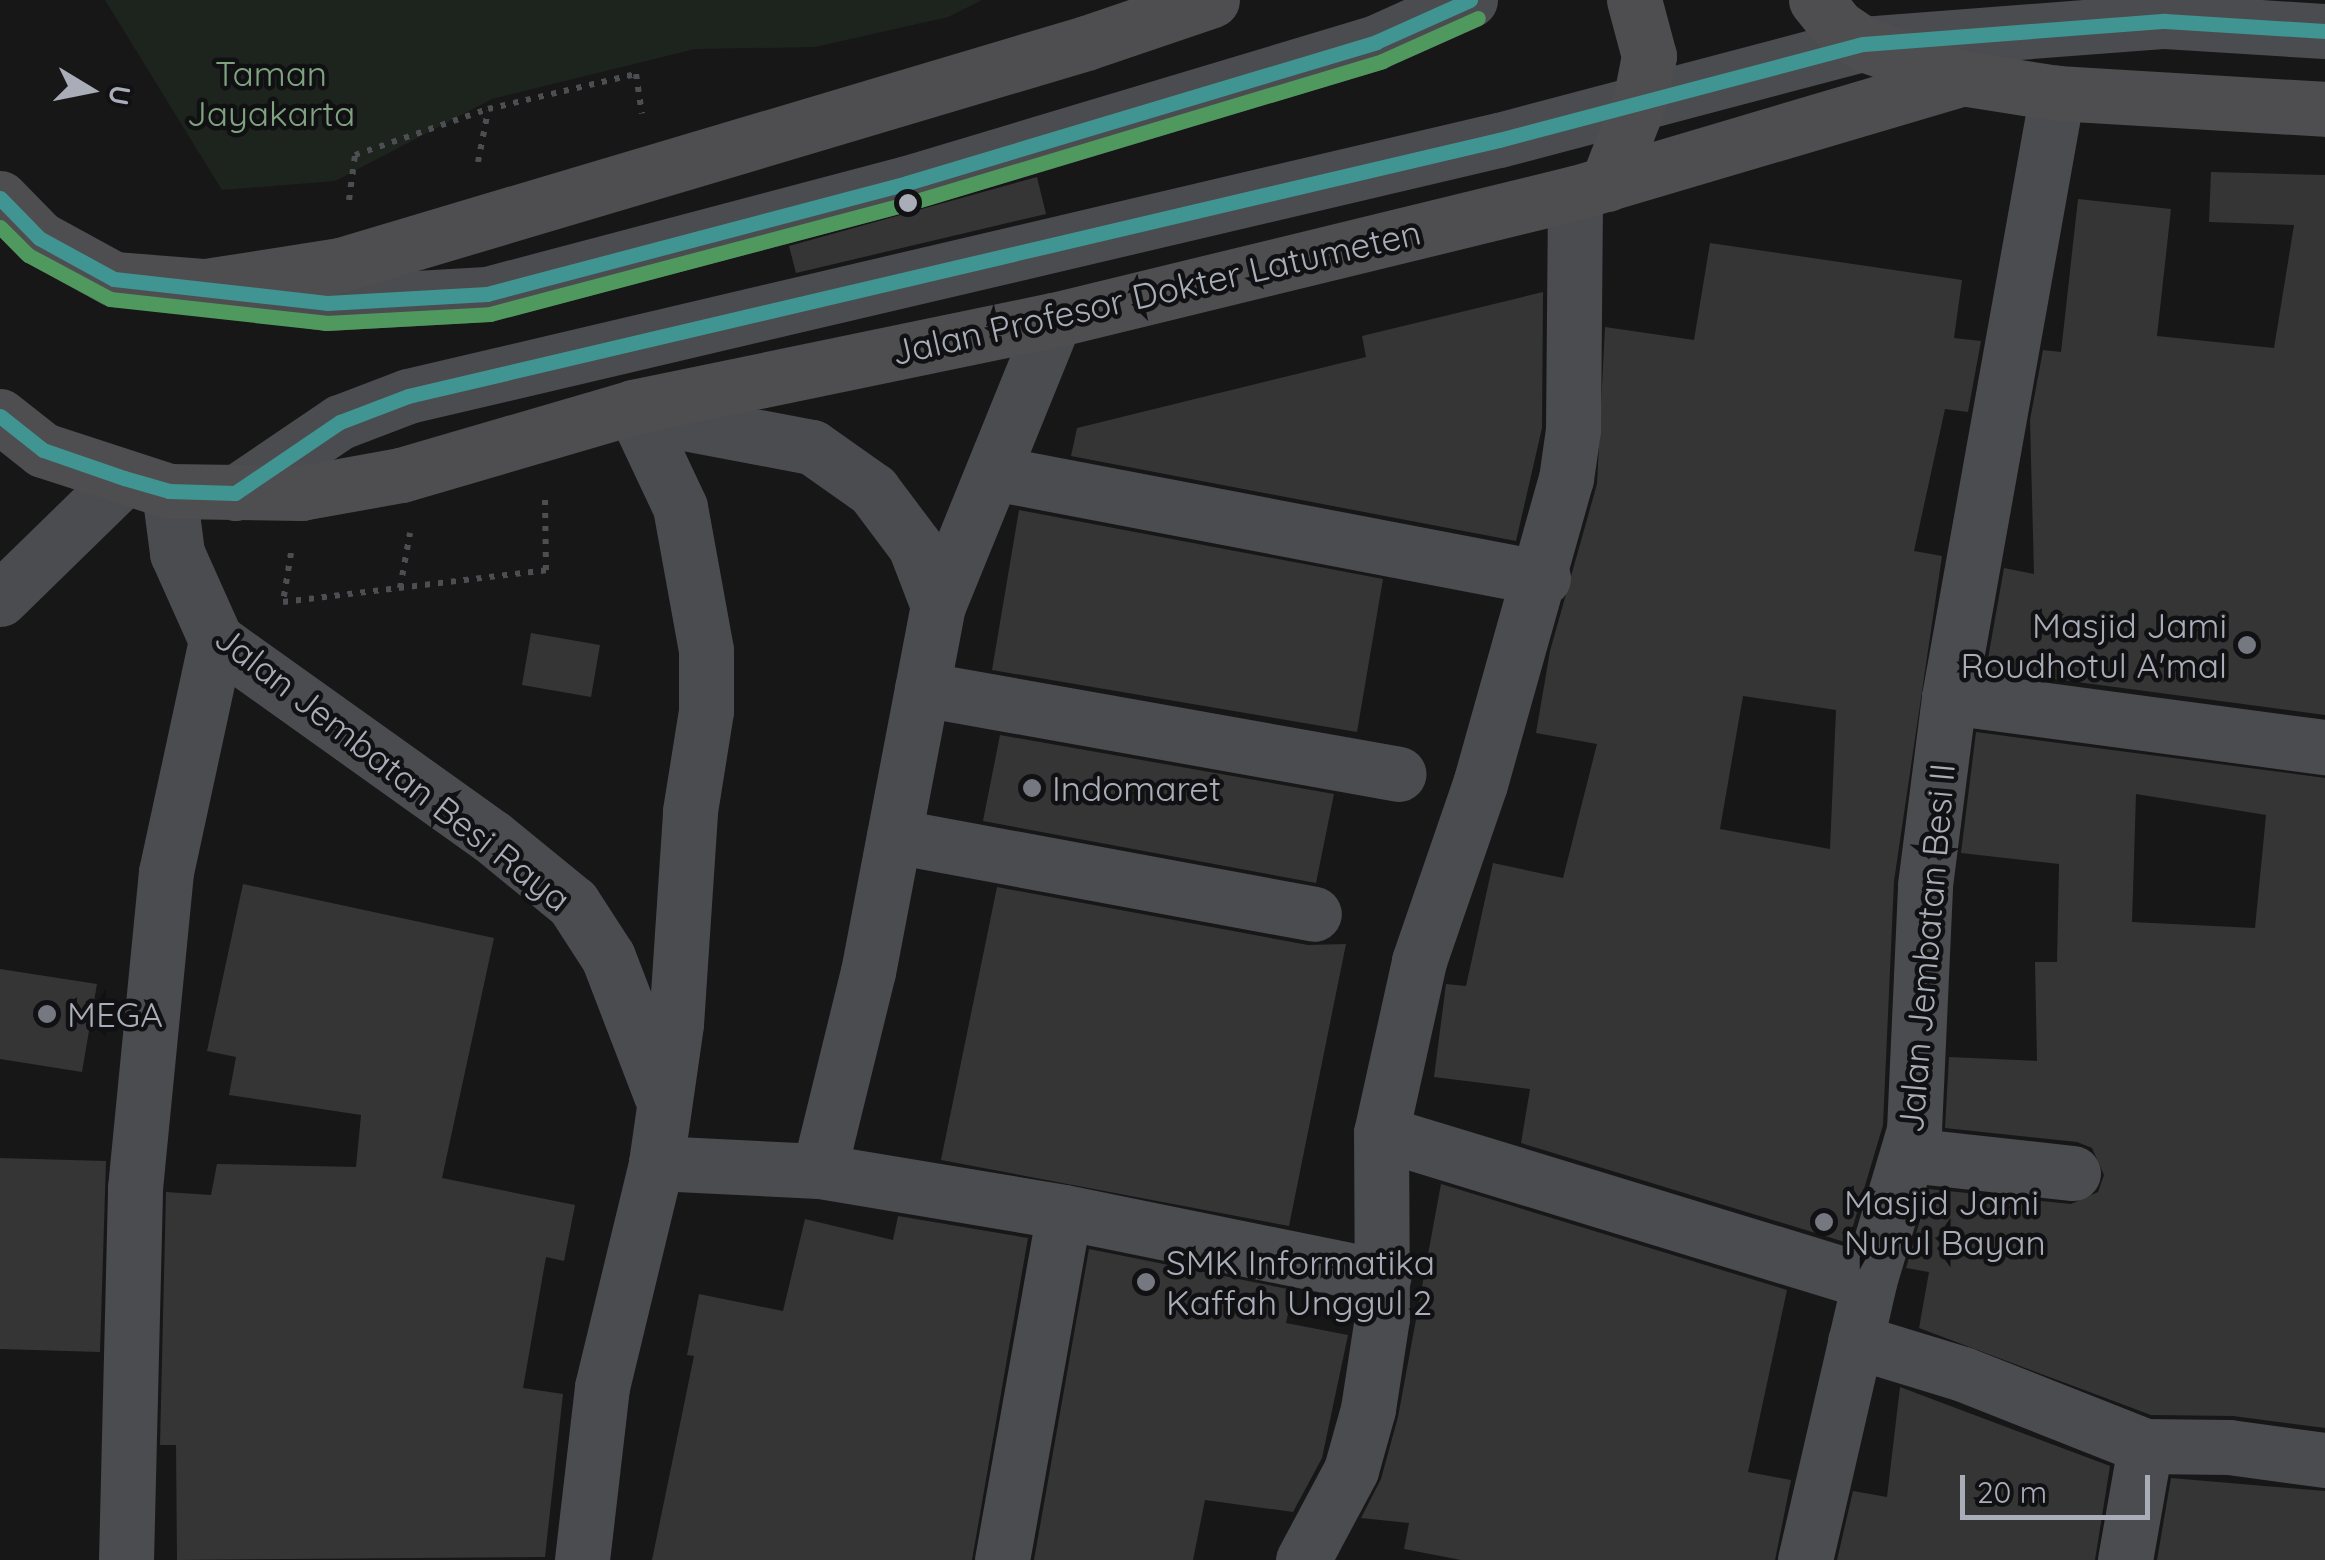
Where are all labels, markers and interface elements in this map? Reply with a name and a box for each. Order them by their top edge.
north arrow [40,40,140,140]
park label: Taman Jayakarta [187,52,355,134]
text: U [101,83,139,108]
unlabelled marker [898,193,918,213]
street label: Jalan Profesor Dokter Latumeten [887,211,1425,373]
place label: Masjid Jami Roudhotul A'mal [1960,604,2227,686]
street label: Jalan Jembatan Besi Raya [207,616,579,920]
marker: Masjid Jami Roudhotul A'mal [2236,634,2258,656]
street label: Jalan Jembatan Besi II [1889,761,1963,1135]
place label: Indomaret [1052,767,1221,809]
marker: Indomaret [1021,777,1043,799]
place label: MEGA [67,993,163,1035]
marker: MEGA [36,1003,58,1025]
place label: Masjid Jami Nurul Bayan [1844,1181,2046,1263]
marker: Masjid Jami Nurul Bayan [1813,1211,1835,1233]
place label: SMK Informatika Kaffah Unggul 2 [1166,1241,1435,1323]
marker: SMK Informatika Kaffah Unggul 2 [1135,1271,1157,1293]
scale bar [1965,1455,2155,1517]
text: 20 m [1977,1473,2047,1511]

